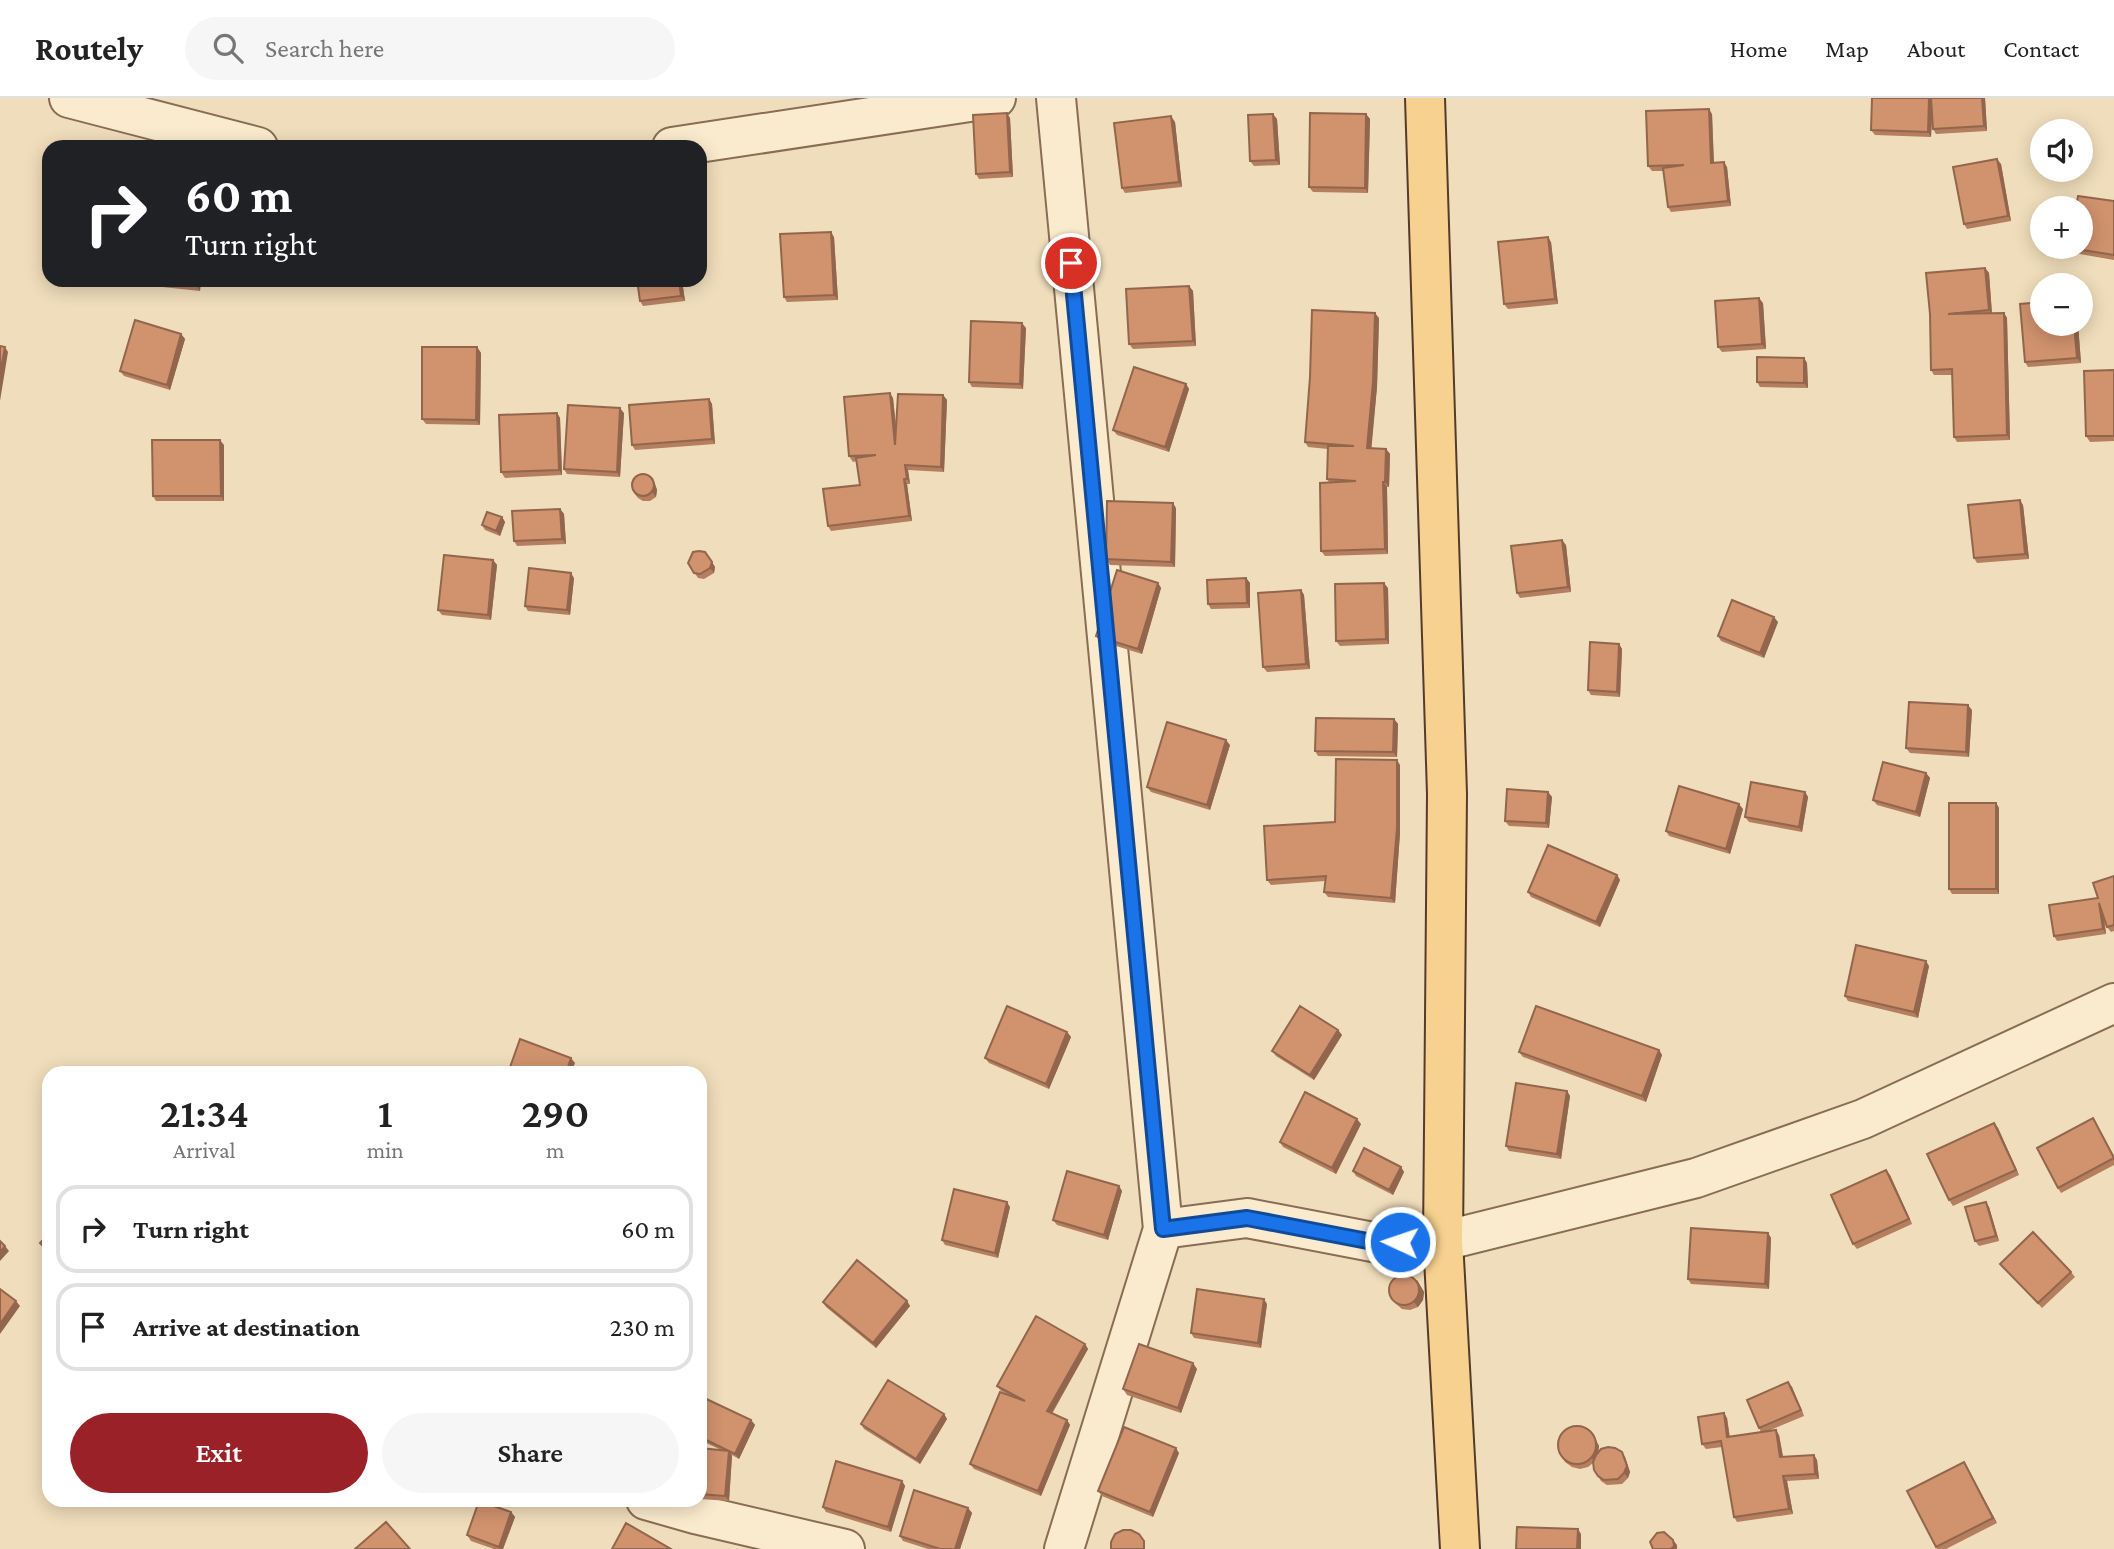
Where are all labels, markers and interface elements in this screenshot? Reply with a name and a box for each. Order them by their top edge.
search box [185,17,675,80]
icon: search [209,29,247,67]
text: Routely [35,30,143,67]
text: Search here [265,34,384,63]
text: Home [1730,35,1787,62]
text: Map [1825,35,1869,62]
text: About [1907,35,1965,62]
text: Contact [2003,35,2079,62]
map controls [2030,119,2093,336]
button: sound [2030,119,2093,182]
icon: right [70,168,161,259]
text: 60 m [185,168,292,223]
button: + [2030,196,2093,259]
text: Turn right [185,226,317,262]
pin [1041,233,1101,293]
icon: arrive [1052,244,1090,282]
button: − [2030,273,2093,336]
text: 21:34 [160,1089,249,1136]
text: 1 [378,1089,393,1136]
text: 290 [521,1089,589,1136]
text: Arrival [173,1137,236,1163]
text: min [367,1137,404,1163]
text: m [546,1137,565,1163]
position arrow [1363,1205,1437,1279]
icon: right [74,1210,112,1248]
text: Turn right [133,1215,249,1244]
text: 60 m [621,1215,675,1244]
icon: arrive [74,1308,112,1346]
text: Arrive at destination [133,1313,360,1342]
text: 230 m [610,1313,675,1342]
button: Exit [70,1413,368,1493]
button: Share [382,1413,679,1493]

